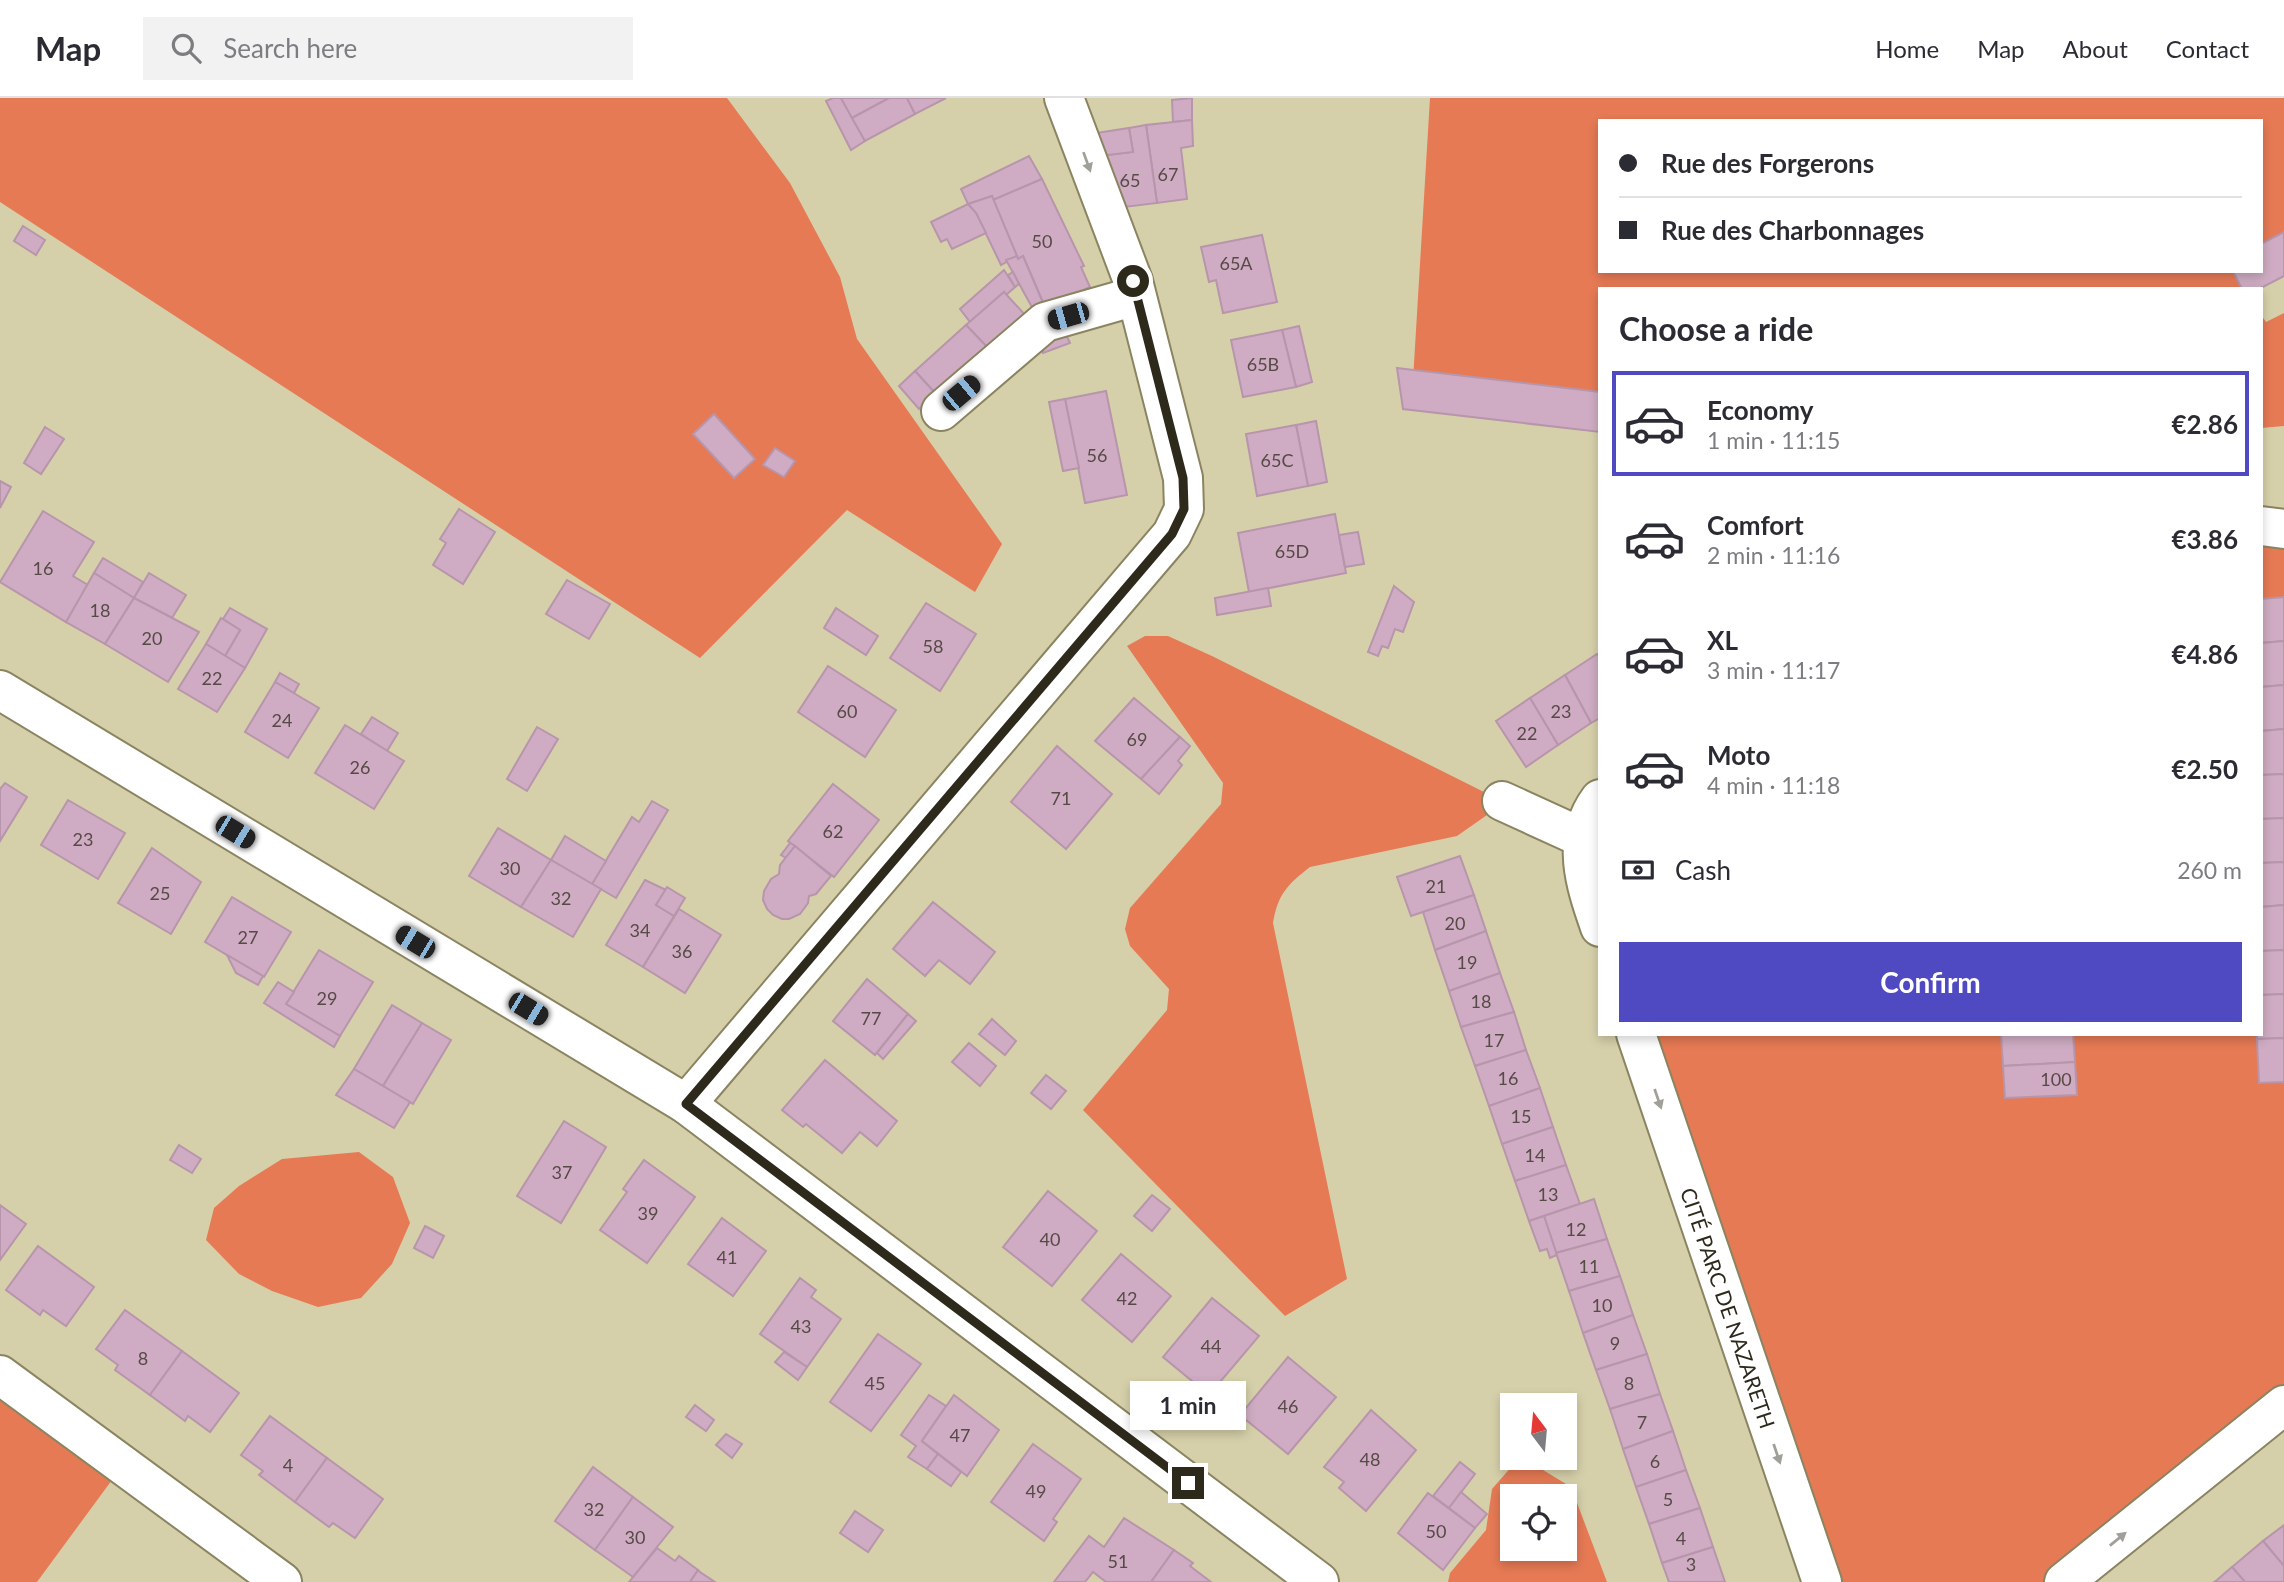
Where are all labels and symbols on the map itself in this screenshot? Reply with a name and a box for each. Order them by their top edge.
one-way arrow [1082,152,1093,173]
house number: 67 [1158,163,1178,185]
house number: 65 [1120,169,1140,191]
house number: 50 [1032,230,1052,252]
house number: 65A [1219,252,1253,274]
route start [1117,265,1149,297]
car [1045,300,1092,332]
house number: 65B [1247,353,1279,375]
car [939,371,984,415]
house number: 56 [1087,444,1107,466]
house number: 65C [1261,449,1293,471]
house number: 65D [1275,540,1309,562]
house number: 16 [33,557,53,579]
house number: 18 [90,599,110,621]
house number: 20 [142,627,162,649]
house number: 58 [923,635,943,657]
house number: 22 [202,667,222,689]
house number: 60 [837,700,857,722]
house number: 23 [1551,700,1571,722]
house number: 24 [272,709,292,731]
house number: 22 [1517,722,1537,744]
house number: 69 [1127,728,1147,750]
house number: 26 [350,756,370,778]
house number: 71 [1051,787,1071,809]
car [212,812,259,852]
house number: 62 [823,820,843,842]
house number: 23 [73,828,93,850]
house number: 30 [500,857,520,879]
house number: 21 [1426,875,1446,897]
house number: 25 [150,882,170,904]
house number: 32 [551,887,571,909]
house number: 20 [1445,912,1465,934]
house number: 34 [630,919,650,941]
car [392,922,439,962]
house number: 27 [238,926,258,948]
house number: 36 [672,940,692,962]
house number: 19 [1457,951,1477,973]
house number: 29 [317,987,337,1009]
car [505,989,552,1029]
house number: 18 [1471,990,1491,1012]
house number: 77 [861,1007,881,1029]
house number: 17 [1484,1029,1504,1051]
house number: 16 [1498,1067,1518,1089]
house number: 100 [2040,1068,2072,1090]
one-way arrow [1653,1089,1663,1110]
house number: 15 [1511,1105,1531,1127]
house number: 14 [1525,1144,1545,1166]
house number: 37 [552,1161,572,1183]
house number: 13 [1538,1183,1558,1205]
street label: CITÉ PARC DE NAZARETH [1676,1184,1781,1431]
house number: 39 [638,1202,658,1224]
house number: 12 [1566,1218,1586,1240]
house number: 40 [1040,1228,1060,1250]
house number: 41 [717,1246,737,1268]
house number: 11 [1579,1255,1599,1277]
house number: 42 [1117,1287,1137,1309]
house number: 10 [1592,1294,1612,1316]
house number: 43 [791,1315,811,1337]
house number: 9 [1610,1332,1620,1354]
house number: 44 [1201,1335,1221,1357]
house number: 8 [138,1347,148,1369]
house number: 45 [865,1372,885,1394]
house number: 8 [1624,1372,1634,1394]
callout: 1 min [1130,1382,1246,1430]
north arrow [1500,1393,1577,1470]
house number: 46 [1278,1395,1298,1417]
house number: 7 [1637,1411,1647,1433]
house number: 47 [950,1424,970,1446]
one-way arrow [1772,1443,1783,1464]
house number: 48 [1360,1448,1380,1470]
house number: 6 [1650,1450,1660,1472]
house number: 4 [283,1454,293,1476]
route end [1172,1467,1204,1499]
house number: 49 [1026,1480,1046,1502]
house number: 5 [1663,1488,1673,1510]
house number: 32 [584,1498,604,1520]
house number: 50 [1426,1520,1446,1542]
house number: 30 [625,1526,645,1548]
house number: 4 [1676,1527,1686,1549]
one-way arrow [2108,1532,2126,1547]
house number: 51 [1108,1550,1128,1572]
house number: 3 [1686,1553,1696,1575]

